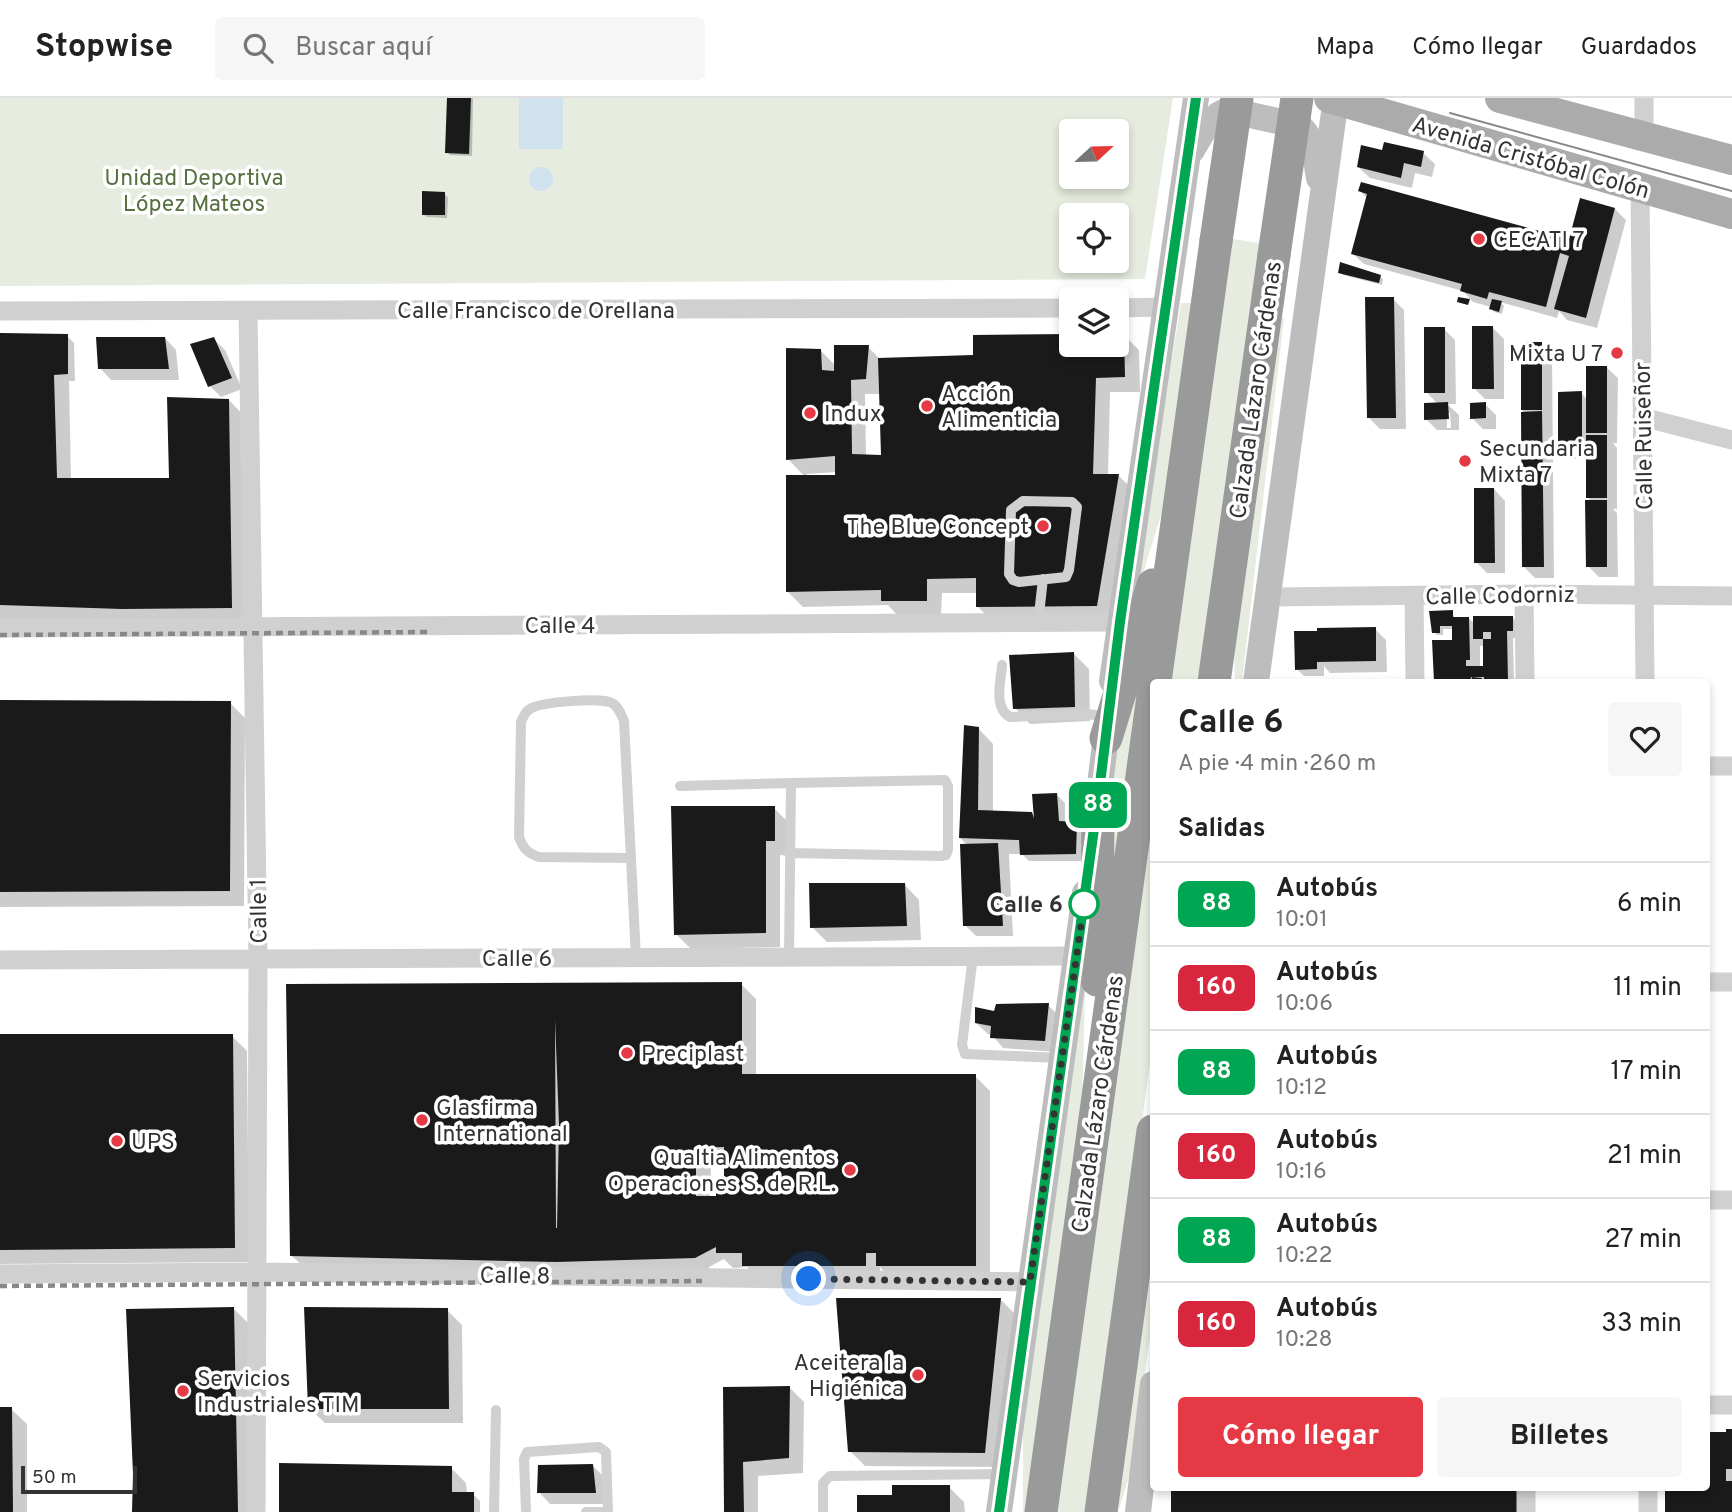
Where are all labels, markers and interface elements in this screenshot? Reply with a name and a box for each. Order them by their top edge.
search box [215,17,705,80]
text: Stopwise [35,27,173,69]
icon: search [239,29,277,67]
text: Buscar aquí [295,32,432,65]
text: Mapa [1316,33,1374,63]
text: Cómo llegar [1412,33,1543,63]
text: Guardados [1581,33,1697,63]
street label: Avenida Cristóbal Colón [1408,112,1652,207]
north arrow [1059,119,1129,189]
map controls [1059,119,1129,357]
park label: Unidad Deportiva López Mateos [104,165,284,220]
button: locate [1059,203,1129,273]
place label: CECATI 7 [1493,227,1584,256]
marker: CECATI 7 [1471,231,1487,247]
street label: Calzada Lázaro Cárdenas [1225,260,1290,521]
button: layers [1059,287,1129,357]
street label: Calle Francisco de Orellana [397,298,675,327]
place label: Mixta U 7 [1509,341,1603,370]
marker: Mixta U 7 [1609,345,1625,361]
street label: Calle Ruiseñor [1630,362,1661,510]
place label: Acción Alimenticia [941,381,1057,436]
marker: Acción Alimenticia [919,398,935,414]
place label: Indux [824,401,882,430]
marker: Indux [802,405,818,421]
place label: Secundaria Mixta 7 [1479,436,1595,491]
marker: Secundaria Mixta 7 [1457,453,1473,469]
place label: The Blue Concept [846,514,1029,543]
marker: The Blue Concept [1035,518,1051,534]
street label: Calle Codorniz [1425,582,1575,613]
street label: Calle 4 [524,613,596,642]
button: heart [1608,702,1682,776]
text: Calle 6 [1178,703,1284,745]
text: A pie · 4 min · 260 m [1178,750,1376,779]
line badge: 88 [1066,782,1130,828]
text: 88 [1083,790,1113,820]
text: Salidas [1178,813,1266,846]
text: Autobús [1276,873,1378,906]
street label: Calle 1 [245,878,276,944]
text: 6 min [1617,888,1682,921]
marker: Calle 6 [1069,889,1099,919]
text: 88 [1201,889,1232,919]
place label: Calle 6 [989,892,1063,921]
text: 10:01 [1276,906,1328,935]
street label: Calle 6 [482,946,552,975]
text: Autobús [1276,957,1378,990]
text: 11 min [1613,972,1682,1005]
text: 160 [1196,973,1237,1003]
street label: Calzada Lázaro Cárdenas [1067,974,1132,1235]
text: 10:06 [1276,990,1333,1019]
place label: Preciplast [641,1041,744,1070]
text: Autobús [1276,1041,1378,1074]
marker: Preciplast [619,1045,635,1061]
text: 17 min [1610,1056,1682,1089]
text: 88 [1201,1057,1232,1087]
text: 10:12 [1276,1074,1327,1103]
place label: Glasfirma International [436,1095,568,1150]
marker: Glasfirma International [414,1112,430,1128]
text: Autobús [1276,1125,1378,1158]
place label: UPS [131,1129,175,1158]
marker: UPS [109,1133,125,1149]
text: 21 min [1607,1140,1682,1173]
text: 160 [1196,1141,1237,1171]
place label: Qualtia Alimentos Operaciones S. de R.L. [608,1145,836,1200]
text: 10:16 [1276,1158,1327,1187]
marker: Qualtia Alimentos Operaciones S. de R.L. [842,1162,858,1178]
text: Autobús [1276,1209,1378,1242]
text: 27 min [1604,1224,1682,1257]
text: 88 [1201,1225,1232,1255]
text: 10:22 [1276,1242,1333,1271]
your location [791,1261,826,1296]
street label: Calle 8 [479,1262,551,1293]
text: Autobús [1276,1293,1378,1326]
text: 33 min [1601,1308,1682,1341]
text: 160 [1196,1309,1237,1339]
text: 10:28 [1276,1326,1333,1355]
place label: Aceitera la Higiénica [794,1350,904,1405]
place label: Servicios Industriales TIM [197,1366,359,1421]
marker: Aceitera la Higiénica [910,1367,926,1383]
marker: Servicios Industriales TIM [175,1383,191,1399]
button: Cómo llegar [1178,1397,1423,1477]
button: Billetes [1437,1397,1682,1477]
scale bar [21,1463,136,1495]
text: 50 m [32,1466,77,1490]

